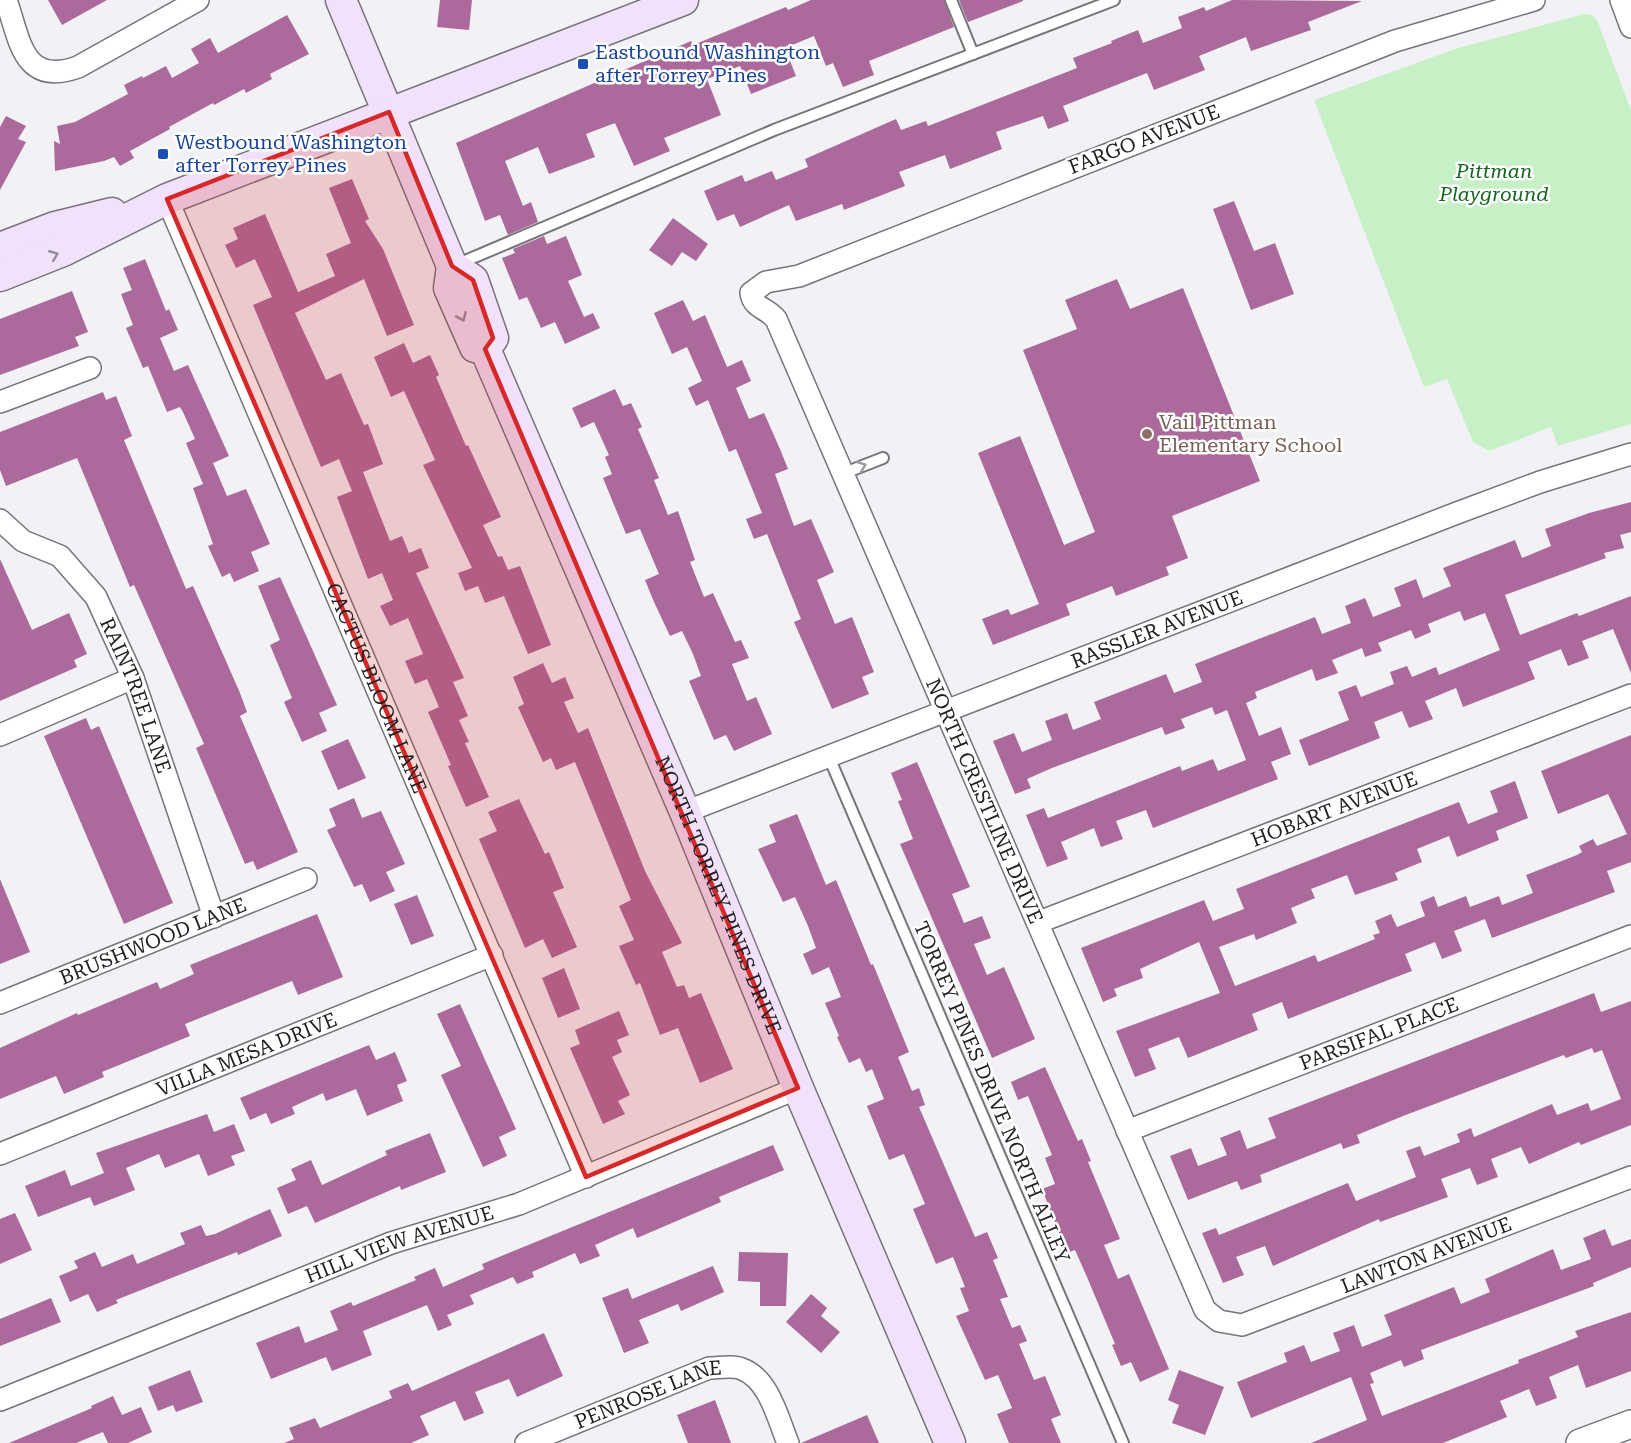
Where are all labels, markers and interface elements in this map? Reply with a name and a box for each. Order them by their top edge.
place label: Eastbound Washington after Torrey Pines [595,40,820,87]
marker: Eastbound Washington after Torrey Pines [576,57,590,71]
street label: FARGO AVENUE [1065,99,1223,179]
place label: Westbound Washington after Torrey Pines [175,130,407,177]
marker: Westbound Washington after Torrey Pines [156,147,170,161]
park label: Pittman Playground [1438,159,1549,206]
one-way arrow [49,249,59,262]
one-way arrow [454,311,466,322]
place label: Vail Pittman Elementary School [1159,410,1342,457]
marker: Vail Pittman Elementary School [1140,427,1154,441]
one-way arrow [856,461,867,473]
street label: CACTUS BLOOM LANE [321,579,432,797]
street label: RASSLER AVENUE [1068,585,1246,673]
street label: RAINTREE LANE [95,614,176,776]
street label: NORTH CRESTLINE DRIVE [921,675,1048,927]
street label: NORTH TORREY PINES DRIVE [650,752,787,1038]
street label: HOBART AVENUE [1247,766,1421,852]
street label: BRUSHWOOD LANE [56,892,250,990]
street label: TORREY PINES DRIVE NORTH ALLEY [909,918,1075,1267]
street label: PARSIFAL PLACE [1296,992,1462,1075]
street label: VILLA MESA DRIVE [153,1007,340,1101]
street label: HILL VIEW AVENUE [302,1200,497,1288]
street label: LAWTON AVENUE [1337,1212,1515,1298]
street label: PENROSE LANE [571,1355,722,1434]

